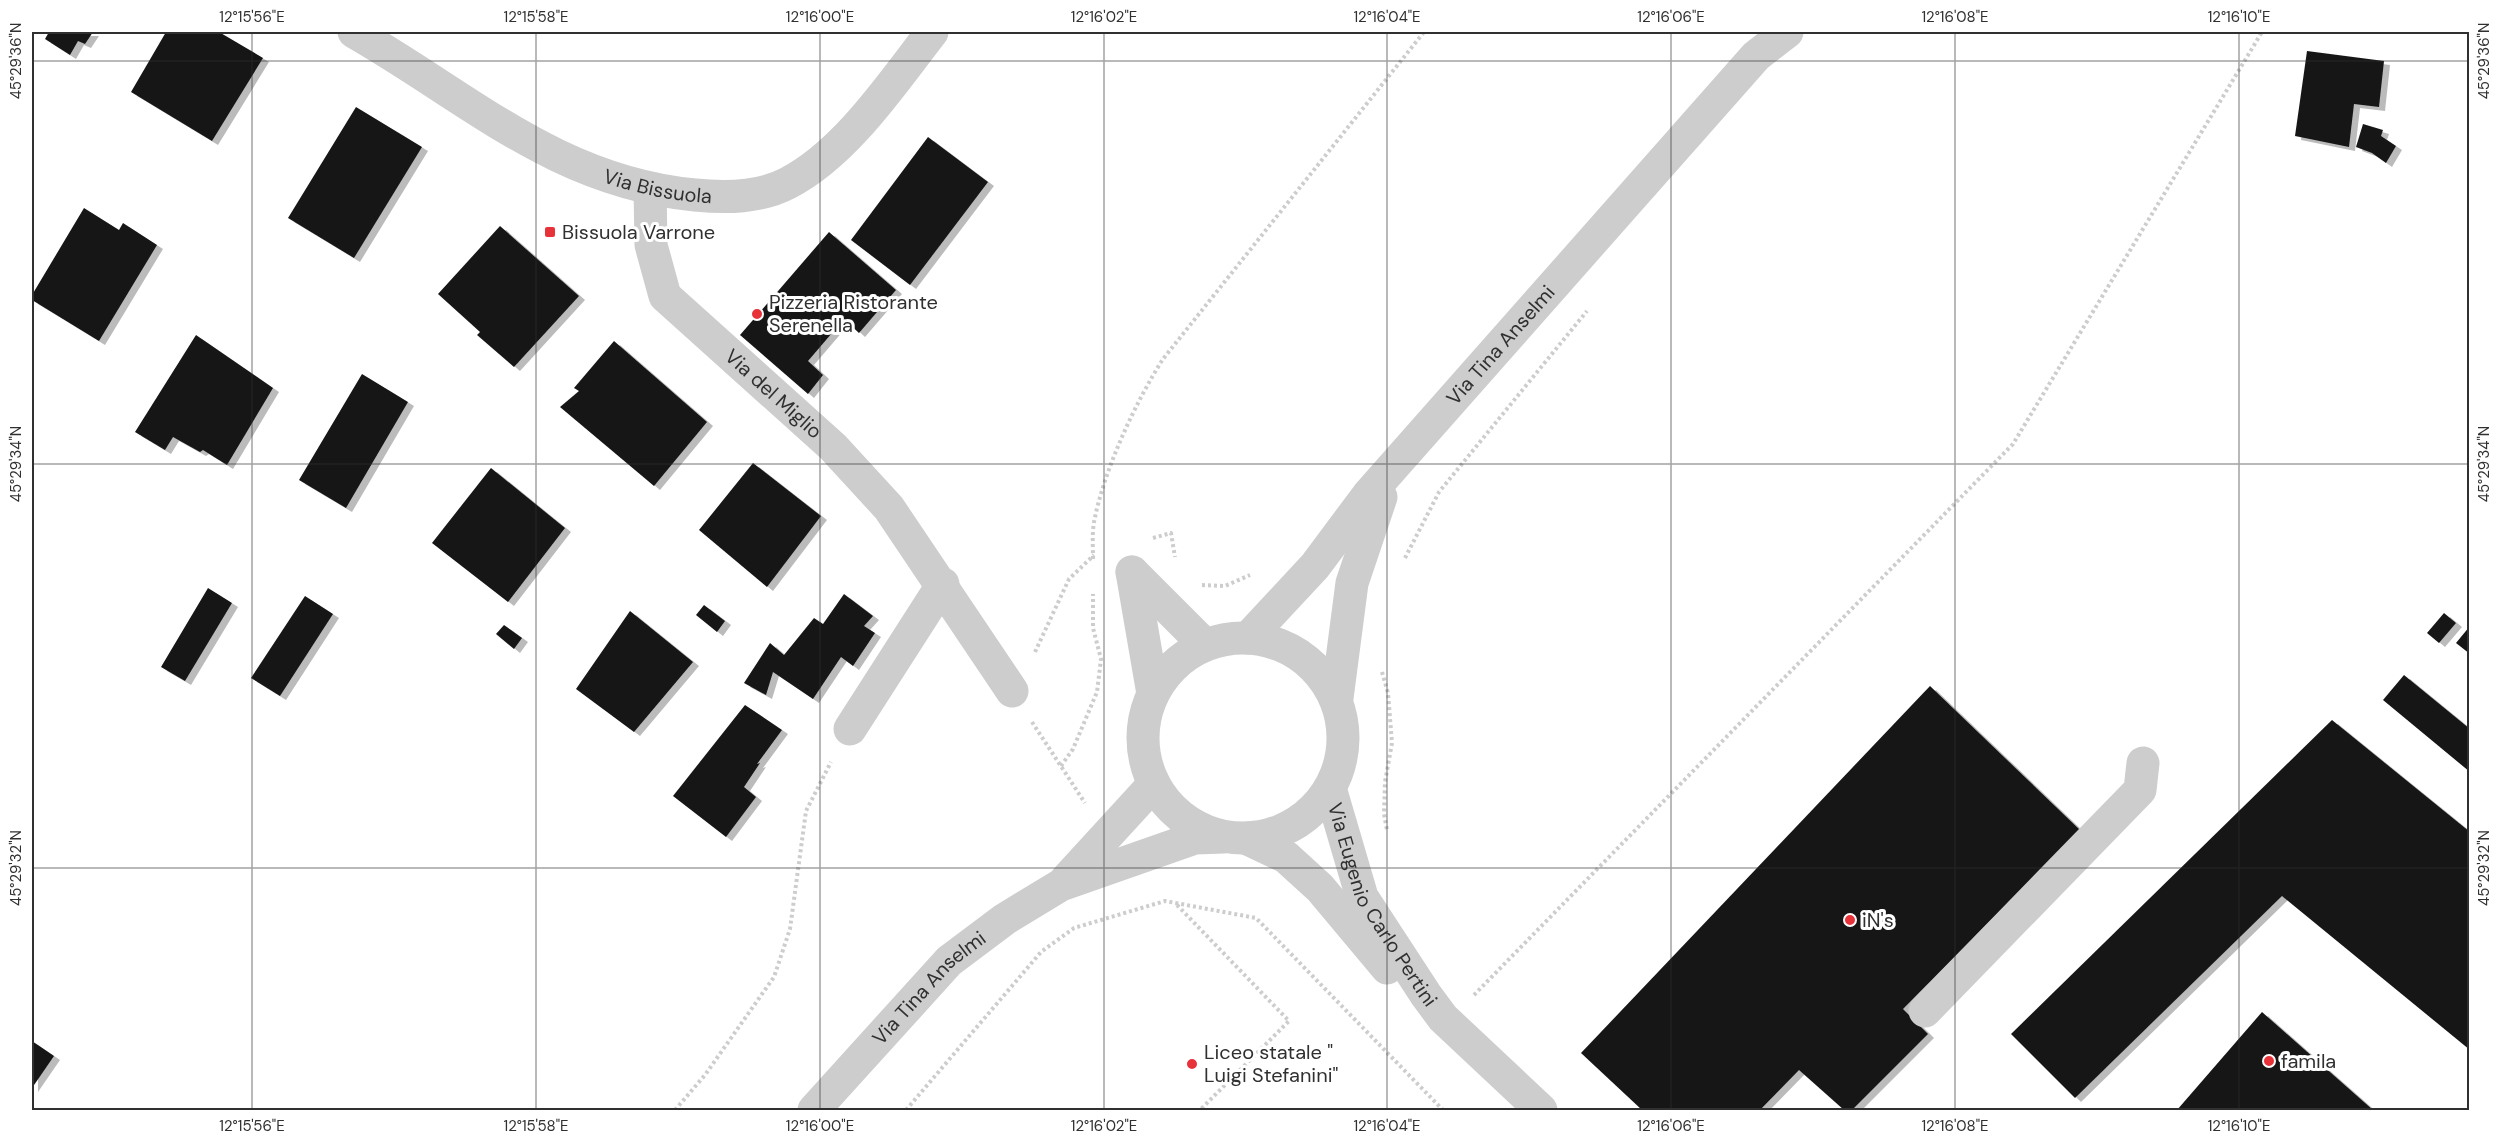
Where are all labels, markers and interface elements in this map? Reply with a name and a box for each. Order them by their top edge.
text: 12°15'56"E [219,7,285,27]
text: 12°15'58"E [503,7,569,27]
text: 12°16'00"E [786,7,854,27]
text: 12°16'02"E [1071,7,1137,27]
text: 12°16'04"E [1353,7,1421,27]
text: 12°16'06"E [1637,7,1705,27]
text: 12°16'08"E [1921,7,1989,27]
text: 12°16'10"E [2208,7,2270,27]
text: 45°29'36"N [6,23,26,99]
text: 45°29'36"N [2474,23,2494,99]
street label: Via Bissuola [600,163,713,209]
place label: Bissuola Varrone [562,219,715,245]
marker: Bissuola Varrone [543,225,557,239]
street label: Via Tina Anselmi [1441,280,1560,410]
place label: Pizzeria Ristorante Serenella [769,289,938,338]
marker: Pizzeria Ristorante Serenella [750,307,764,321]
street label: Via del Miglio [720,343,828,444]
text: 45°29'34"N [6,426,26,502]
text: 45°29'34"N [2474,426,2494,502]
street label: Via Eugenio Carlo Pertini [1322,800,1443,1012]
text: 45°29'32"N [6,830,26,906]
text: 45°29'32"N [2474,830,2494,906]
place label: iN's [1862,907,1894,933]
marker: iN's [1843,913,1857,927]
street label: Via Tina Anselmi [866,925,991,1050]
place label: Liceo statale " Luigi Stefanini" [1204,1039,1338,1088]
place label: famila [2281,1048,2336,1074]
marker: famila [2262,1054,2276,1068]
marker: Liceo statale " Luigi Stefanini" [1185,1057,1199,1071]
text: 12°15'56"E [219,1116,285,1136]
text: 12°15'58"E [503,1116,569,1136]
text: 12°16'00"E [786,1116,854,1136]
text: 12°16'02"E [1071,1116,1137,1136]
text: 12°16'04"E [1353,1116,1421,1136]
text: 12°16'06"E [1637,1116,1705,1136]
text: 12°16'08"E [1921,1116,1989,1136]
text: 12°16'10"E [2208,1116,2270,1136]

